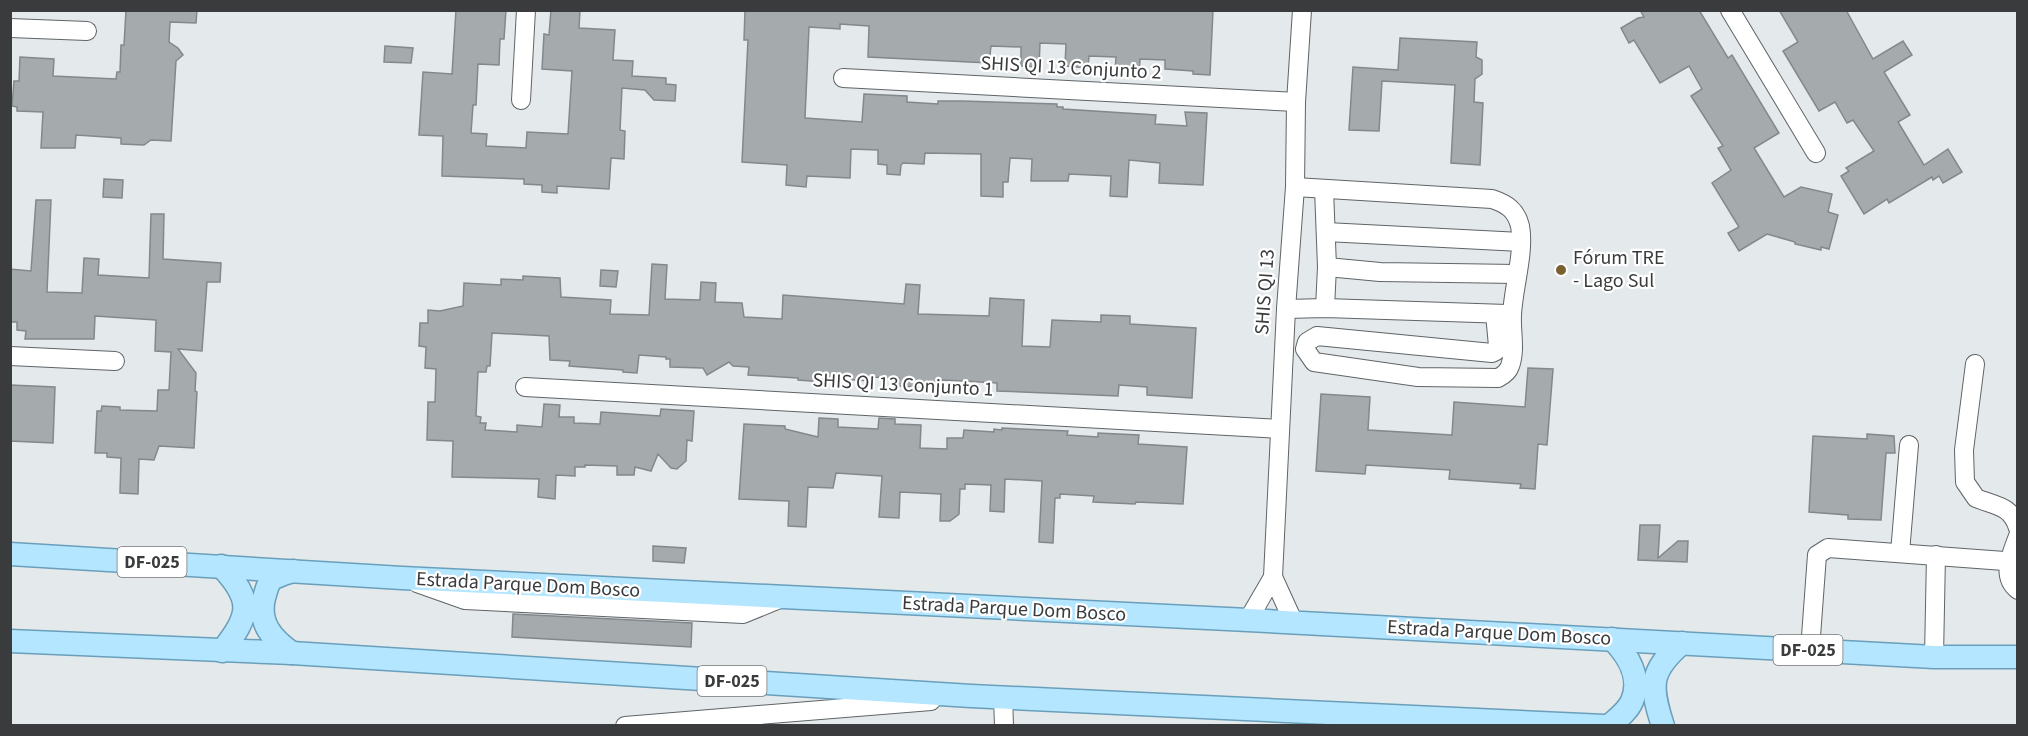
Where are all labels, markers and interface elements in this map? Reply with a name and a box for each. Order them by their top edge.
street label: SHIS QI 13 Conjunto 2 [980,49,1162,87]
place label: Fórum TRE - Lago Sul [1573,244,1665,295]
street label: SHIS QI 13 [1248,248,1282,336]
marker: Fórum TRE - Lago Sul [1554,263,1568,277]
street label: SHIS QI 13 Conjunto 1 [812,366,994,404]
road number: DF-025 [118,547,186,577]
street label: Estrada Parque Dom Bosco [415,565,641,605]
street label: Estrada Parque Dom Bosco [901,589,1127,629]
street label: Estrada Parque Dom Bosco [1386,613,1612,653]
road number: DF-025 [1774,635,1842,665]
road number: DF-025 [698,666,766,696]

